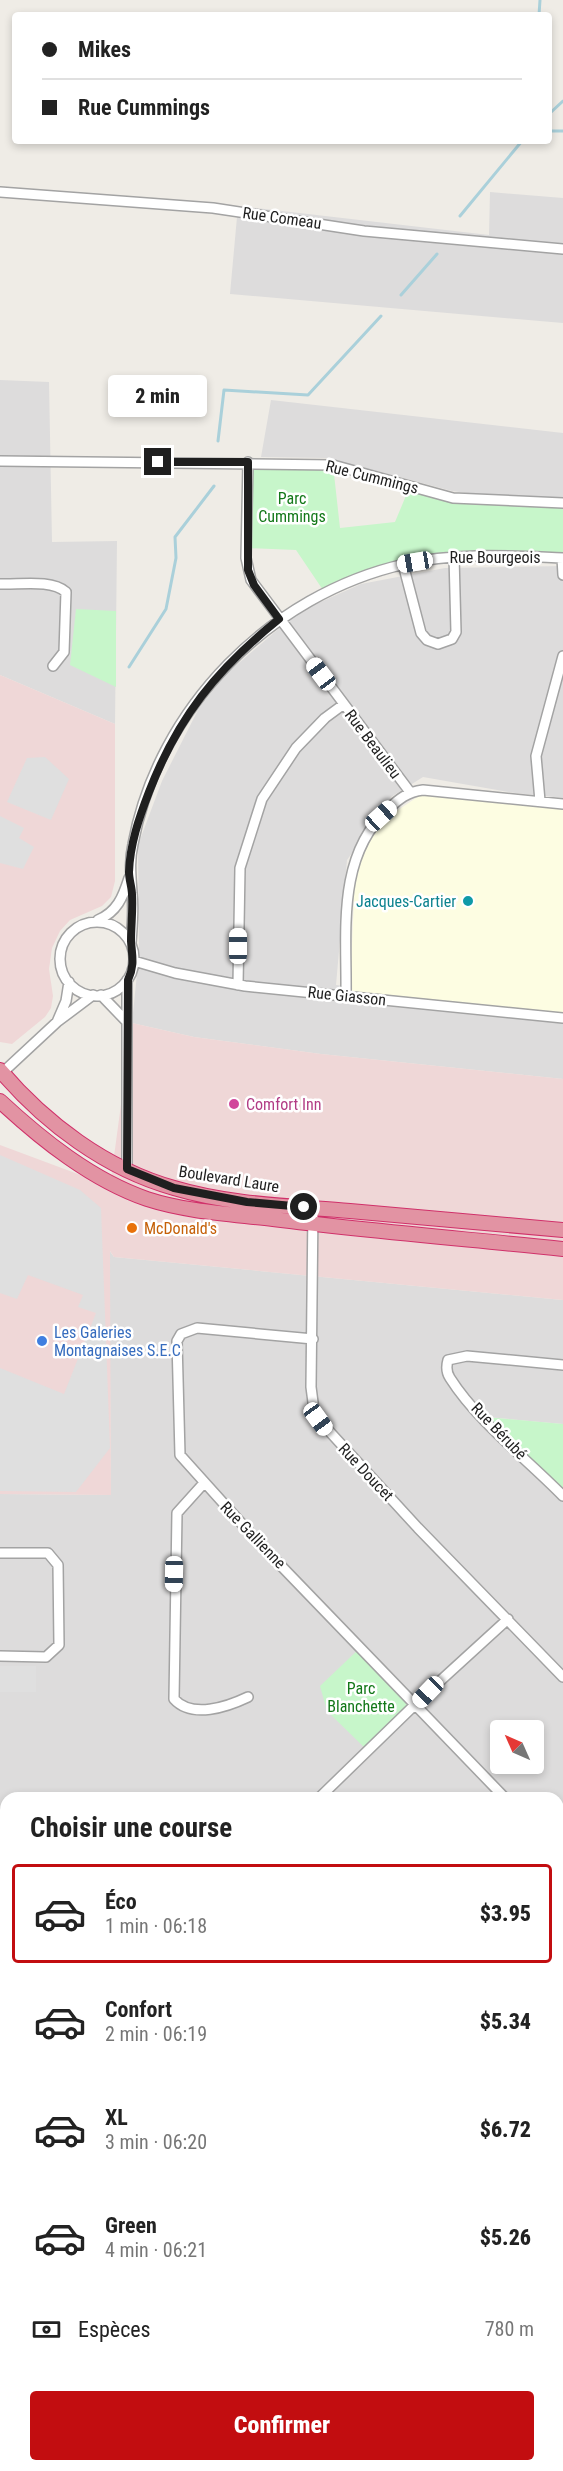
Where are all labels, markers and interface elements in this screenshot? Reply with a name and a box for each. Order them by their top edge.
text: Mikes [78,37,131,62]
text: Rue Cummings [78,95,210,120]
street label: Rue Comeau [241,203,323,233]
callout: 2 min [108,375,207,417]
text: 2 min [135,384,180,408]
route end [144,448,171,475]
street label: Rue Cummings [324,456,420,498]
park label: Parc Cummings [258,489,326,526]
street label: Rue Bourgeois [449,548,541,567]
car [396,550,434,574]
car [303,654,339,694]
street label: Rue Beaulieu [341,706,405,782]
car [362,797,400,835]
place label: Jacques-Cartier [356,892,456,911]
marker: Jacques-Cartier [461,894,475,908]
car [229,928,247,964]
street label: Rue Giasson [307,982,387,1010]
place label: Comfort Inn [246,1095,321,1114]
marker: Comfort Inn [227,1097,241,1111]
street label: Boulevard Laure [177,1162,281,1196]
route start [290,1193,317,1220]
place label: McDonald's [144,1219,217,1238]
marker: McDonald's [125,1221,139,1235]
place label: Les Galeries Montagnaises S.E.C [54,1323,181,1360]
marker: Les Galeries Montagnaises S.E.C [35,1334,49,1348]
car [300,1399,336,1439]
street label: Rue Bérubé [467,1399,531,1463]
street label: Rue Doucet [335,1439,398,1505]
street label: Rue Gallienne [216,1497,290,1573]
car [165,1556,183,1592]
car [409,1673,447,1711]
park label: Parc Blanchette [327,1679,395,1716]
north arrow [490,1720,544,1774]
map controls [490,1720,544,1774]
text: Choisir une course [30,1812,232,1844]
icon: car [33,1887,87,1941]
text: Éco [105,1889,137,1914]
text: $3.95 [480,1901,531,1926]
text: 1 min · 06:18 [105,1914,207,1938]
icon: car [33,1995,87,2049]
text: Confort [105,1997,172,2022]
text: $5.34 [480,2009,531,2034]
text: 2 min · 06:19 [105,2022,207,2046]
icon: car [33,2103,87,2157]
text: XL [105,2105,128,2130]
text: $6.72 [480,2117,531,2142]
text: 3 min · 06:20 [105,2130,207,2154]
icon: car [33,2211,87,2265]
text: Green [105,2213,157,2238]
text: $5.26 [480,2225,531,2250]
text: 4 min · 06:21 [105,2238,207,2262]
icon: cash [30,2313,63,2346]
text: Espèces [78,2317,151,2342]
text: 780 m [485,2317,534,2341]
button: Confirmer [30,2391,534,2460]

